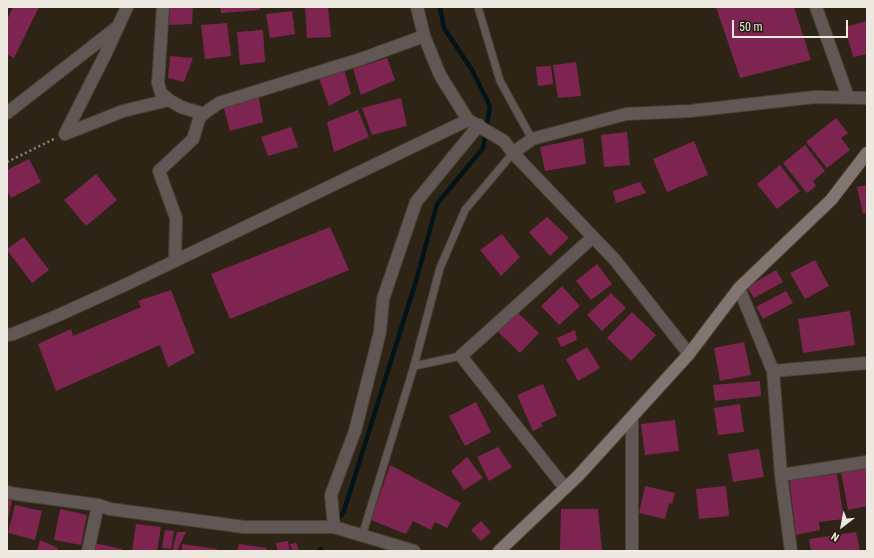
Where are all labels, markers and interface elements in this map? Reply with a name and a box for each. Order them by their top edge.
scale bar [734,12,850,38]
text: 50 m [739,20,763,34]
north arrow [822,506,862,546]
text: N [829,529,842,544]

